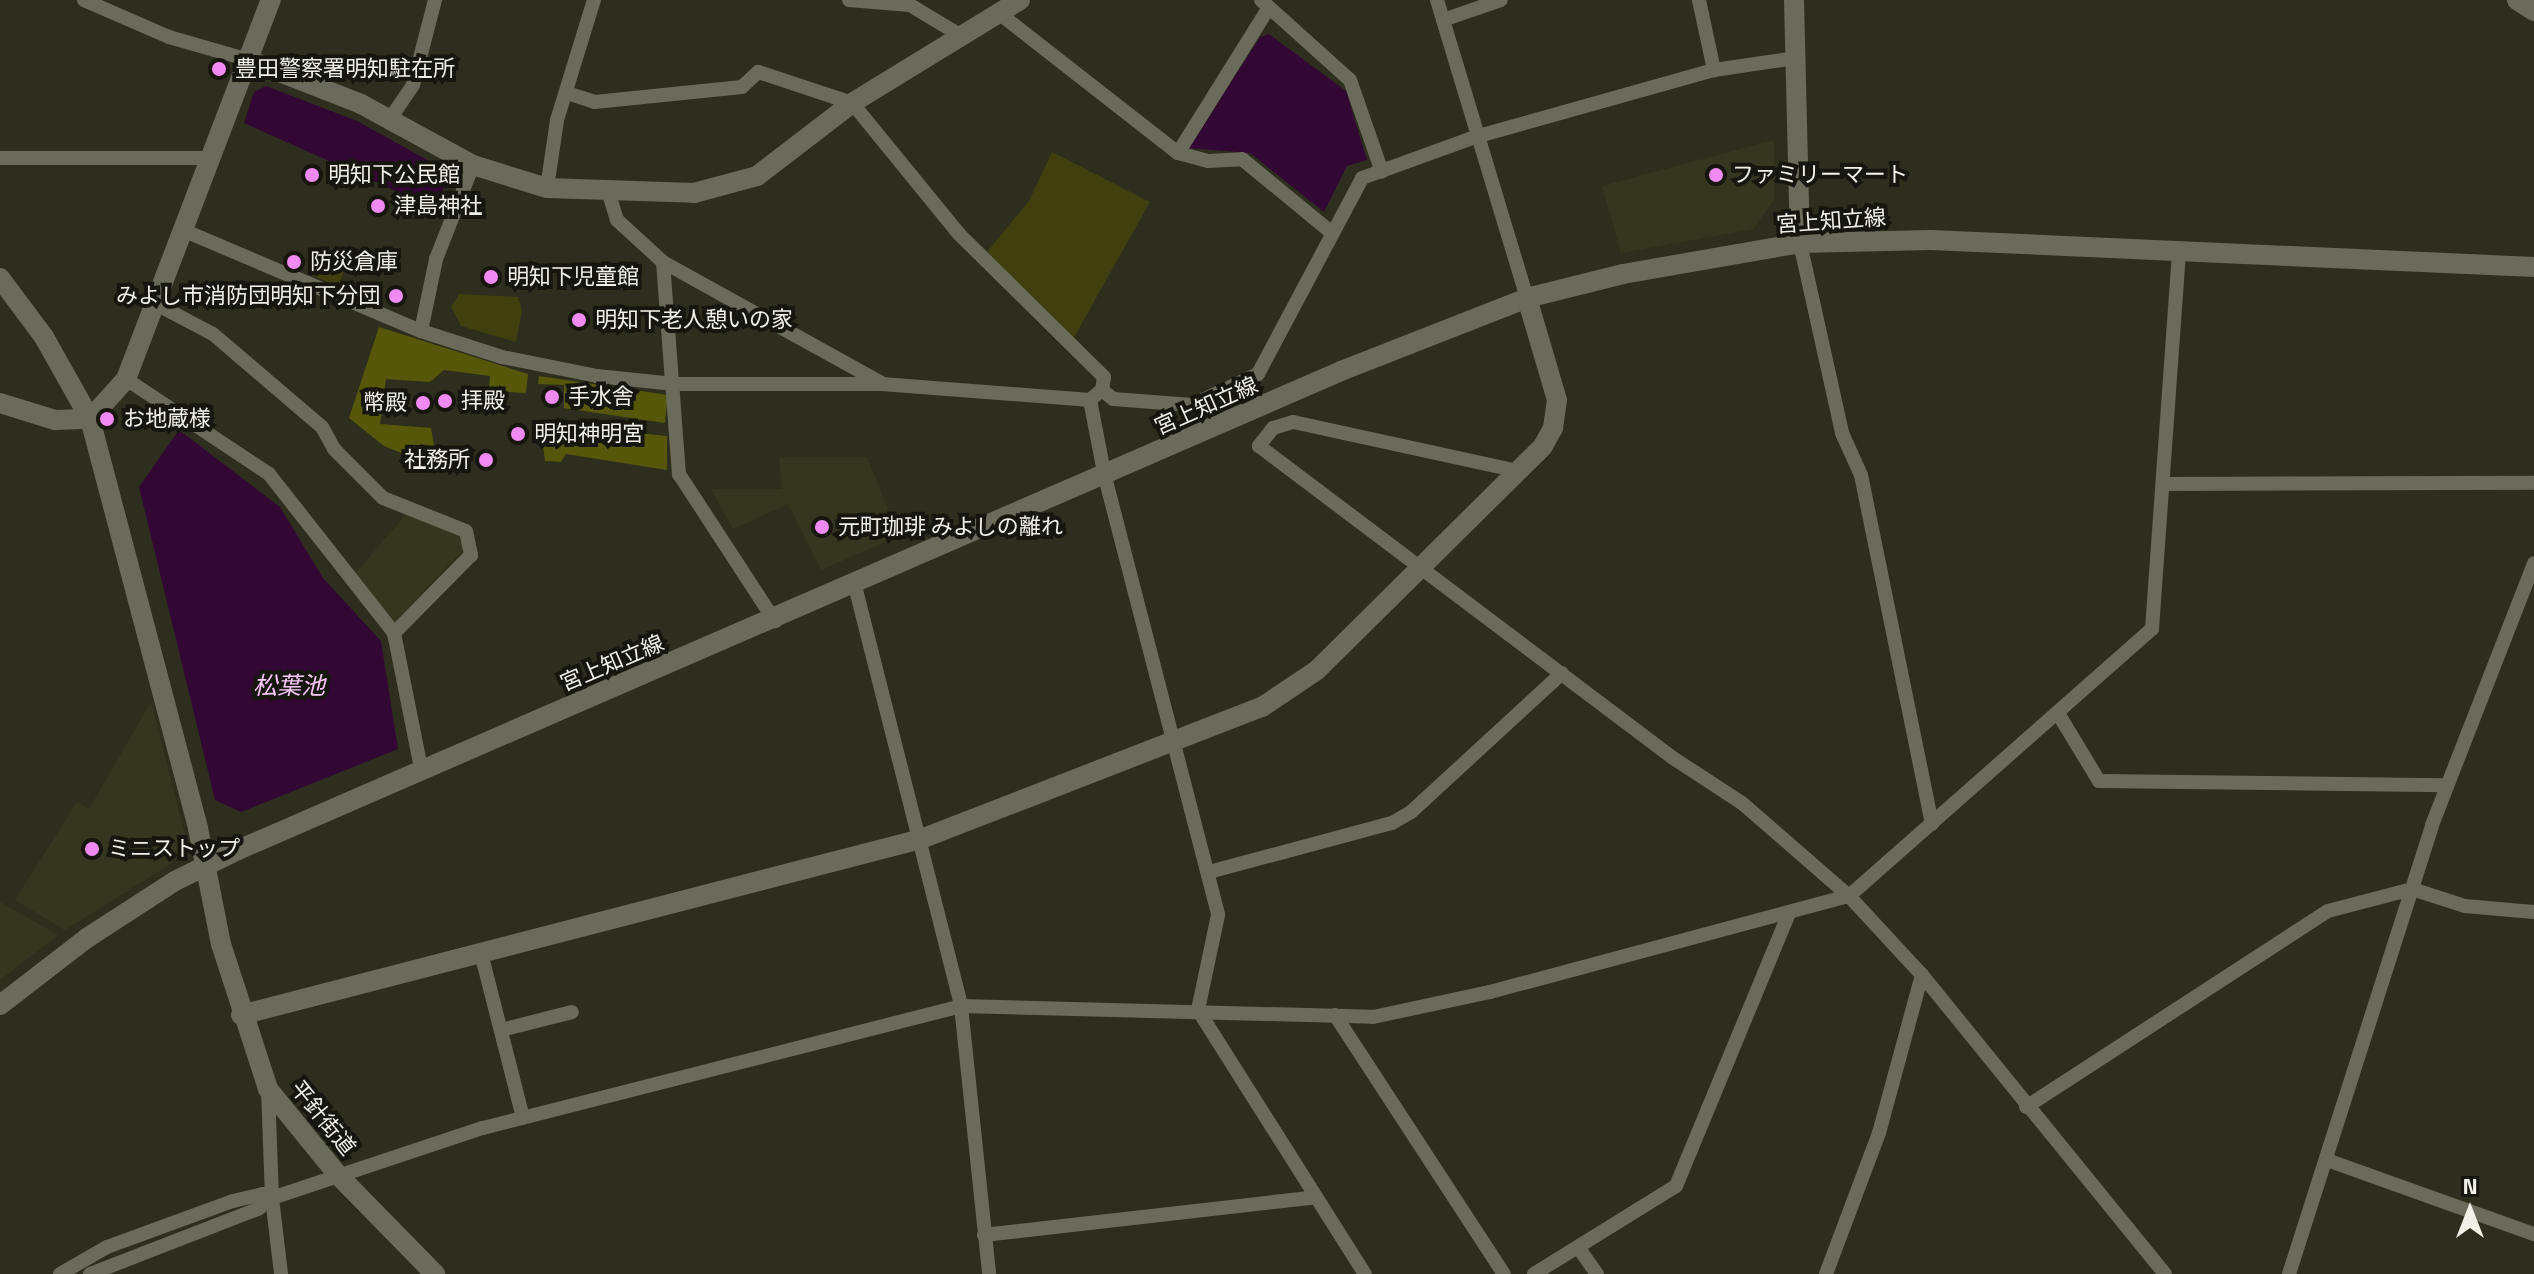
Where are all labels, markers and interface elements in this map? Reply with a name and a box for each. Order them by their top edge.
place label: 豊田警察署明知駐在所 [235,56,455,82]
marker: 豊田警察署明知駐在所 [210,60,228,78]
place label: 明知下公民館 [328,162,460,188]
place label: ファミリーマート [1732,162,1908,188]
marker: 明知下公民館 [303,166,321,184]
marker: ファミリーマート [1707,166,1725,184]
place label: 津島神社 [394,193,482,219]
marker: 津島神社 [369,197,387,215]
street label: 宮上知立線 [1775,204,1887,238]
place label: 防災倉庫 [310,249,398,275]
marker: 防災倉庫 [285,253,303,271]
place label: 明知下児童館 [507,264,639,290]
marker: 明知下児童館 [482,268,500,286]
place label: みよし市消防団明知下分団 [116,283,380,309]
marker: みよし市消防団明知下分団 [387,287,405,305]
place label: 明知下老人憩いの家 [595,307,793,333]
marker: 明知下老人憩いの家 [570,311,588,329]
street label: 宮上知立線 [1150,372,1262,440]
place label: 手水舎 [568,384,634,410]
place label: 拝殿 [461,388,505,414]
marker: 手水舎 [543,388,561,406]
place label: 幣殿 [363,390,407,416]
marker: 拝殿 [436,392,454,410]
marker: 幣殿 [414,394,432,412]
place label: お地蔵様 [123,406,211,432]
marker: お地蔵様 [98,410,116,428]
place label: 明知神明宮 [534,421,644,447]
marker: 明知神明宮 [509,425,527,443]
place label: 社務所 [404,447,470,473]
marker: 社務所 [477,451,495,469]
place label: 元町珈琲 みよしの離れ [838,514,1063,540]
marker: 元町珈琲 みよしの離れ [813,518,831,536]
street label: 宮上知立線 [556,629,668,697]
water label: 松葉池 [253,672,325,700]
place label: ミニストップ [108,836,240,862]
marker: ミニストップ [83,840,101,858]
street label: 平針街道 [285,1075,361,1161]
text: N [2462,1169,2478,1203]
north arrow [2430,1170,2510,1250]

